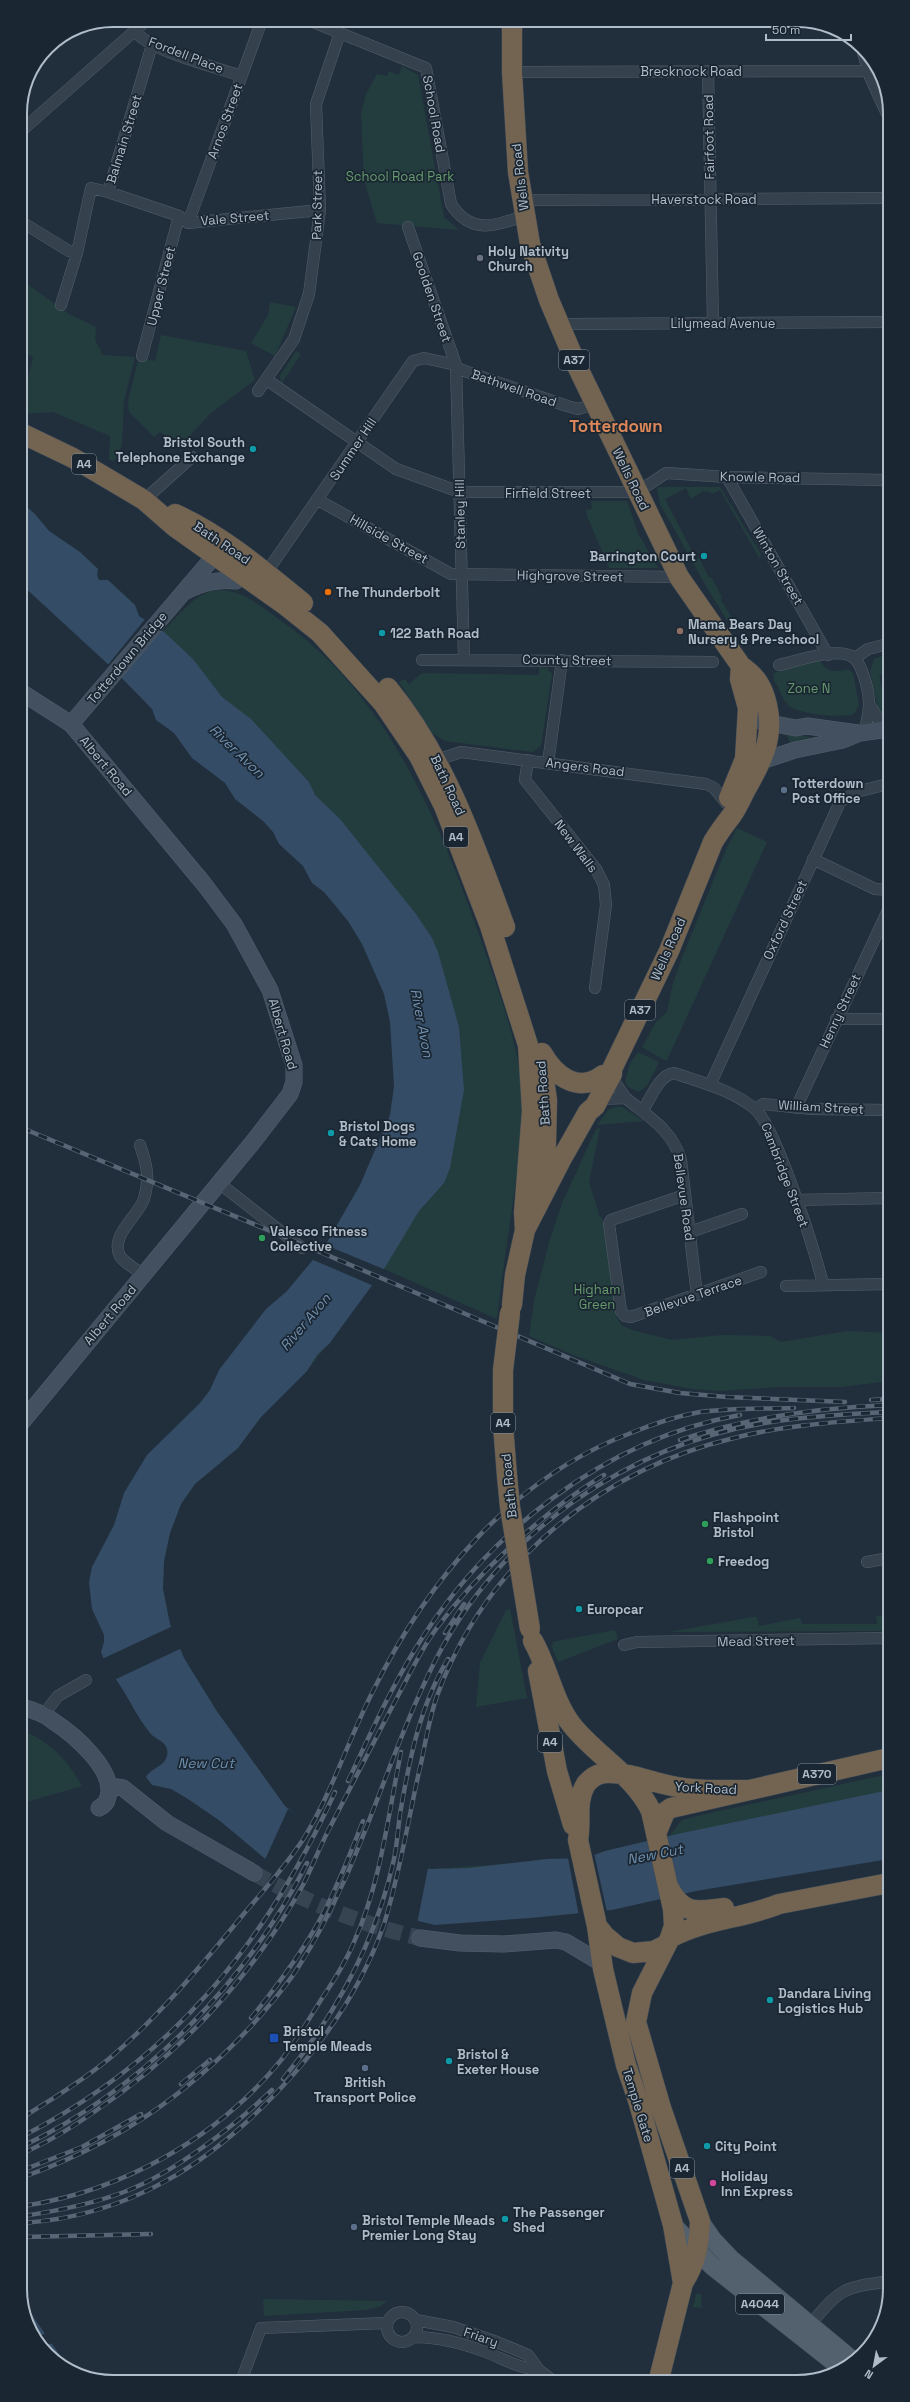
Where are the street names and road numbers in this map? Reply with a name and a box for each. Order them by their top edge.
street label: Fordell Place [146,33,226,77]
street label: Brecknock Road [640,63,742,80]
street label: School Road [419,74,449,154]
street label: Arnos Street [204,81,247,161]
street label: Balmain Street [102,92,146,186]
street label: Fairfoot Road [700,94,718,180]
street label: Wells Road [507,143,533,211]
street label: Park Street [308,170,326,240]
street label: Haverstock Road [651,191,757,208]
street label: Vale Street [200,207,270,229]
street label: Upper Street [143,245,179,327]
street label: Goolden Street [409,249,455,345]
street label: Lilymead Avenue [670,315,776,332]
road number: A37 [559,350,589,370]
street label: Bathwell Road [469,365,559,411]
street label: Summer Hill [326,414,380,484]
street label: Wells Road [609,445,653,513]
road number: A4 [72,454,96,474]
street label: Knowle Road [720,468,800,486]
street label: Stanley Hill [451,479,469,549]
street label: Firfield Street [505,485,591,502]
street label: Hillside Street [347,510,431,568]
street label: Bath Road [190,518,254,568]
street label: Winton Street [749,524,807,608]
street label: Highgrove Street [517,567,623,585]
street label: Totterdown Bridge [83,608,171,708]
street label: County Street [522,651,612,669]
street label: Albert Road [76,732,136,800]
street label: Bath Road [427,752,469,818]
street label: Angers Road [545,754,625,780]
street label: New Walls [551,816,601,876]
road number: A4 [444,827,468,847]
street label: Oxford Street [759,877,811,963]
street label: Wells Road [647,915,689,983]
street label: Henry Street [815,971,865,1051]
street label: Albert Road [265,996,301,1072]
road number: A37 [625,1000,655,1020]
street label: Bath Road [532,1060,554,1126]
street label: William Street [778,1096,864,1118]
street label: Cambridge Street [757,1120,813,1230]
street label: Bellevue Road [669,1152,699,1242]
street label: Bellevue Terrace [642,1271,744,1321]
street label: Albert Road [80,1281,140,1349]
road number: A4 [491,1413,515,1433]
street label: Bath Road [497,1453,521,1519]
street label: Mead Street [717,1632,795,1650]
road number: A4 [538,1732,562,1752]
road number: A370 [798,1764,836,1784]
street label: York Road [675,1778,737,1798]
street label: Temple Gate [619,2066,657,2144]
road number: A4 [670,2158,694,2178]
road number: A4044 [736,2294,784,2314]
street label: Friary [461,2323,501,2351]

